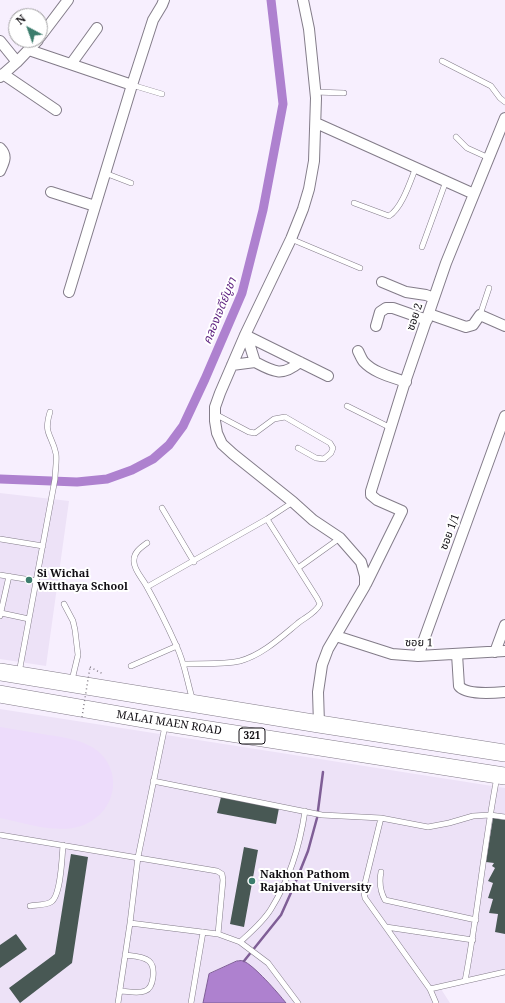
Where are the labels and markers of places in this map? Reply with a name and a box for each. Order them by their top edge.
place label: Si Wichai Witthaya School [37,567,128,593]
marker: Si Wichai Witthaya School [24,575,34,585]
place label: Nakhon Pathom Rajabhat University [260,868,371,894]
marker: Nakhon Pathom Rajabhat University [247,876,257,886]

